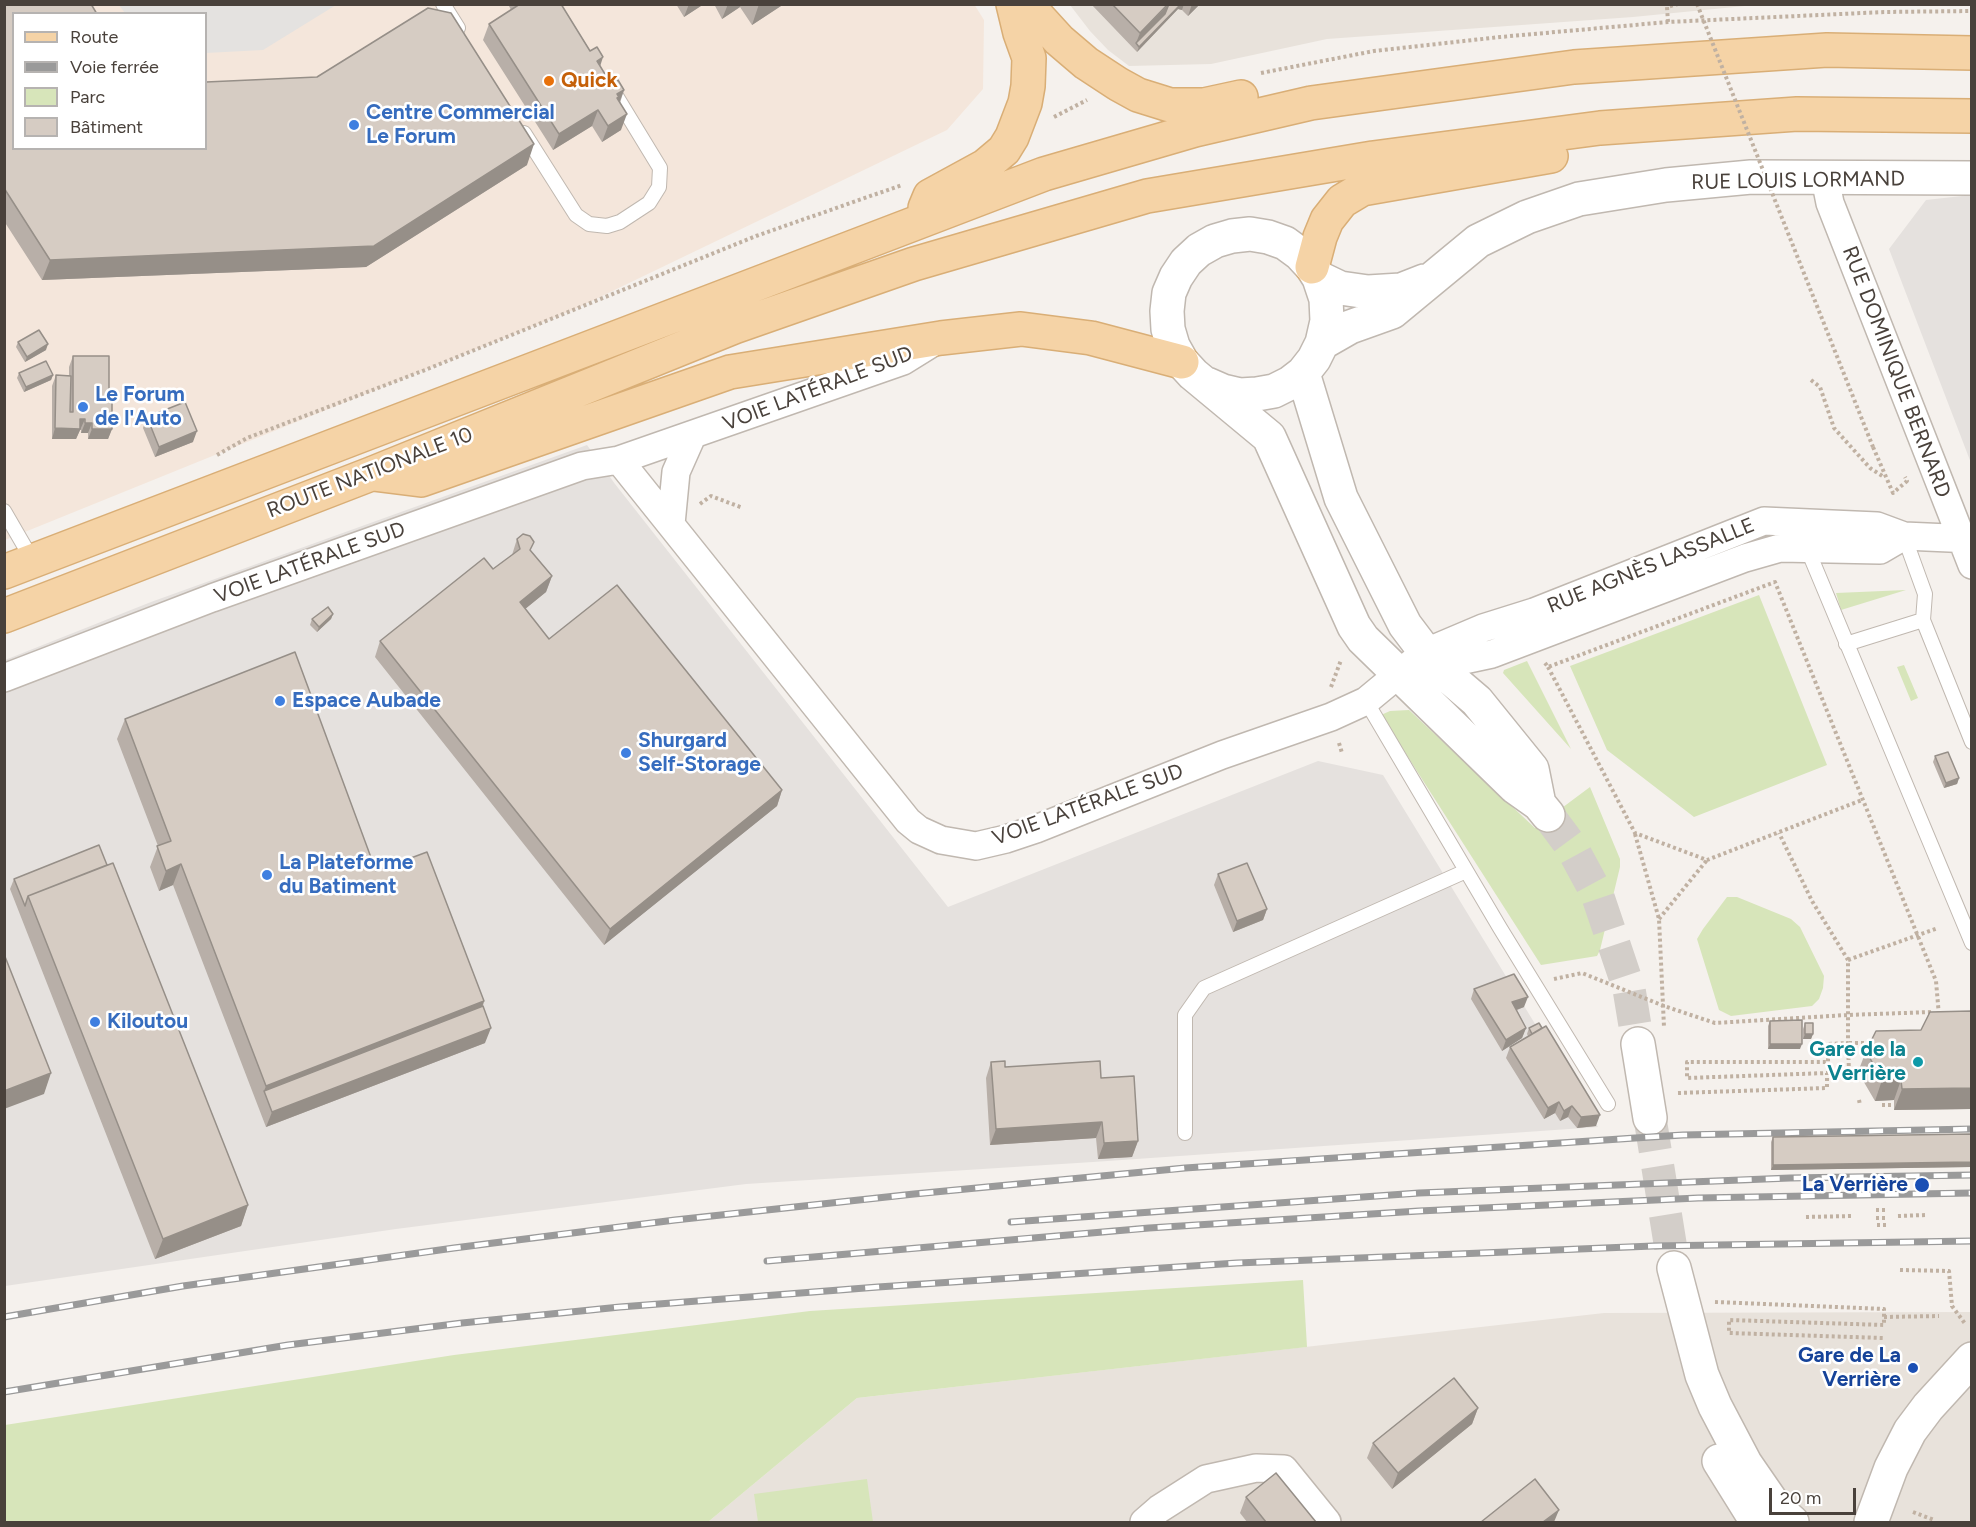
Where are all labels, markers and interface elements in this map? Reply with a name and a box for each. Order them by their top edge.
legend [12,12,207,150]
text: Route [70,26,118,48]
text: Voie ferrée [70,56,159,78]
place label: Quick [561,68,618,94]
marker: Quick [542,74,556,88]
text: Parc [70,86,105,108]
place label: Centre Commercial Le Forum [366,100,555,150]
text: Bâtiment [70,116,143,138]
marker: Centre Commercial Le Forum [347,118,361,132]
street label: RUE LOUIS LORMAND [1691,167,1905,195]
street label: RUE DOMINIQUE BERNARD [1836,243,1956,501]
street label: VOIE LATÉRALE SUD [720,341,916,437]
place label: Le Forum de l'Auto [95,382,185,432]
marker: Le Forum de l'Auto [76,400,90,414]
street label: ROUTE NATIONALE 10 [264,422,476,524]
street label: RUE AGNÈS LASSALLE [1544,513,1758,619]
street label: VOIE LATÉRALE SUD [211,517,409,609]
place label: Espace Aubade [292,688,441,714]
marker: Espace Aubade [273,694,287,708]
place label: Shurgard Self-Storage [638,728,761,778]
marker: Shurgard Self-Storage [619,746,633,760]
street label: VOIE LATÉRALE SUD [989,759,1187,851]
place label: La Plateforme du Batiment [279,850,413,900]
marker: La Plateforme du Batiment [260,868,274,882]
place label: Kiloutou [107,1009,188,1035]
marker: Kiloutou [88,1015,102,1029]
place label: Gare de la Verrière [1809,1037,1906,1087]
marker: Gare de la Verrière [1911,1055,1925,1069]
place label: La Verrière [1802,1172,1908,1198]
marker: La Verrière [1913,1176,1931,1194]
place label: Gare de La Verrière [1798,1343,1901,1393]
marker: Gare de La Verrière [1906,1361,1920,1375]
scale bar [1772,1476,1859,1514]
text: 20 m [1780,1487,1821,1509]

